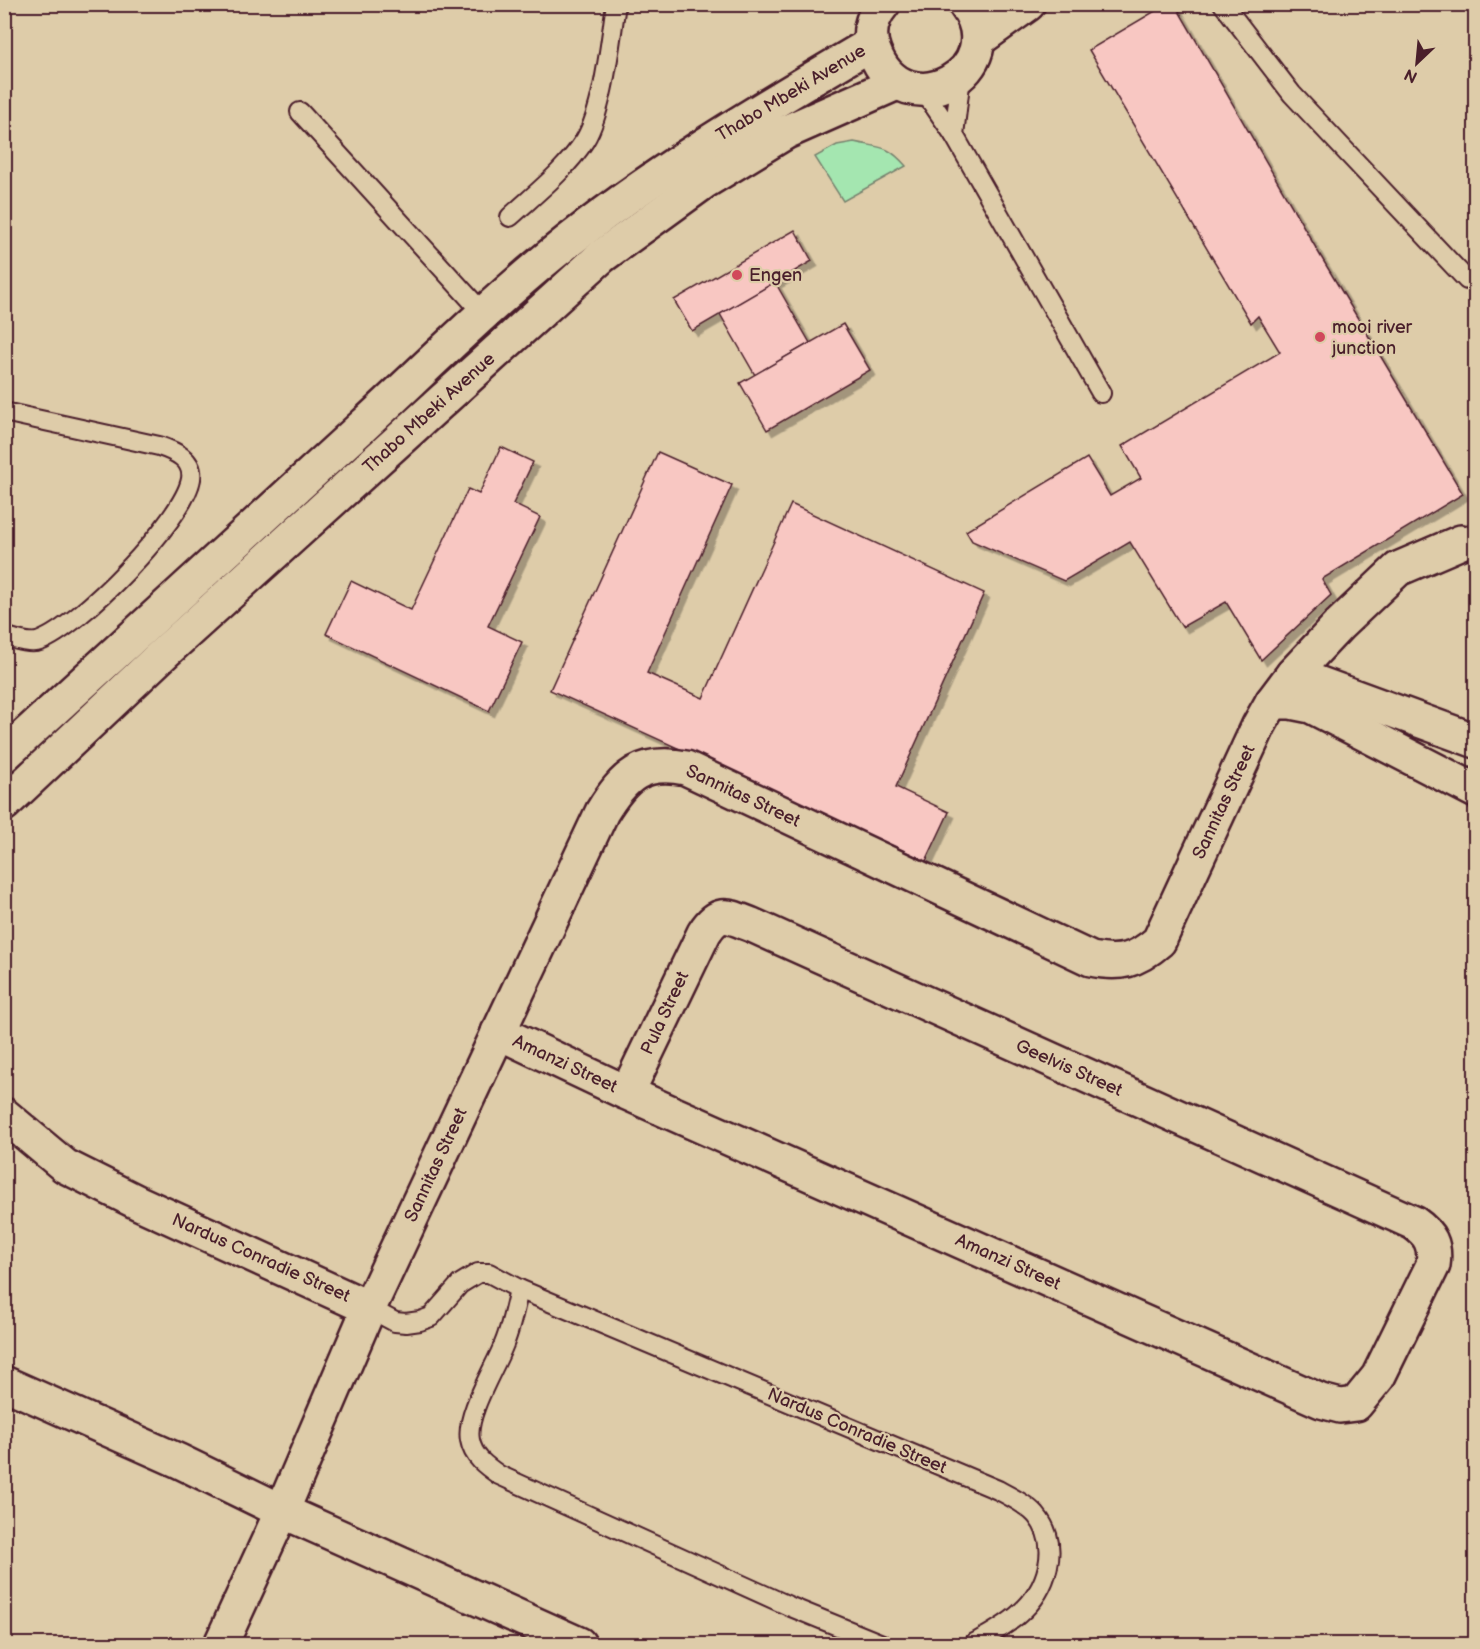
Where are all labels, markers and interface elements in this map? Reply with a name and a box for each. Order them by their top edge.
north arrow [1387,33,1447,93]
street label: Thabo Mbeki Avenue [713,40,870,146]
text: N [1402,64,1421,86]
place label: Engen [749,265,802,286]
marker: Engen [730,268,744,282]
place label: mooi river junction [1331,317,1413,359]
marker: mooi river junction [1313,330,1327,344]
street label: Thabo Mbeki Avenue [359,348,500,478]
street label: Sannitas Street [1188,741,1260,862]
street label: Sannitas Street [683,760,804,832]
street label: Pula Street [637,968,694,1058]
street label: Amanzi Street [509,1031,621,1098]
street label: Geelvis Street [1012,1035,1126,1101]
street label: Sannitas Street [400,1104,472,1225]
street label: Nardus Conradie Street [169,1209,354,1307]
street label: Amanzi Street [952,1229,1064,1295]
street label: Nardus Conradie Street [764,1384,950,1478]

